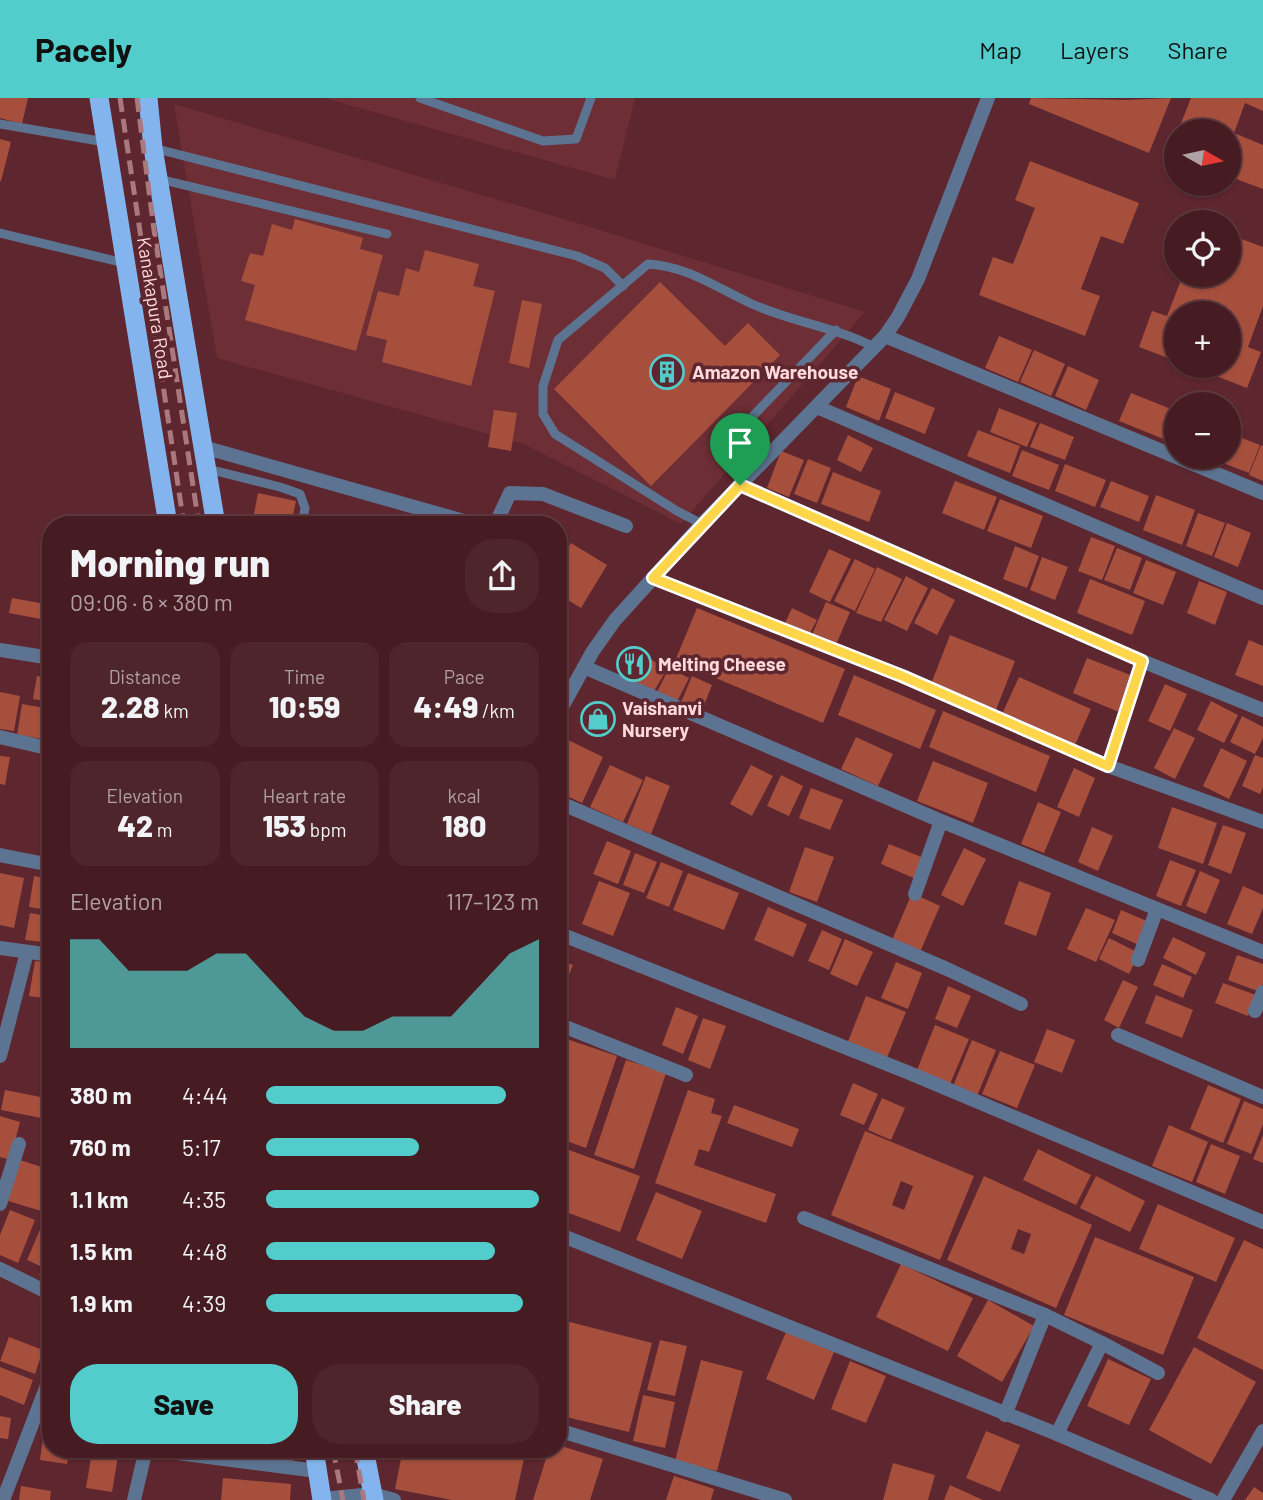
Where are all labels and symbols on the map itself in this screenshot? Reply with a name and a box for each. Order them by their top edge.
north arrow [1164,119,1241,196]
street label: Kanakapura Road [133,235,178,381]
building icon: Amazon Warehouse [648,353,686,391]
place label: Amazon Warehouse [692,360,858,383]
pin [710,413,770,485]
restaurant icon: Melting Cheese [615,645,653,683]
place label: Melting Cheese [658,652,786,675]
place label: Vaishanvi Nursery [622,696,702,741]
shop icon: Vaishanvi Nursery [579,700,617,738]

